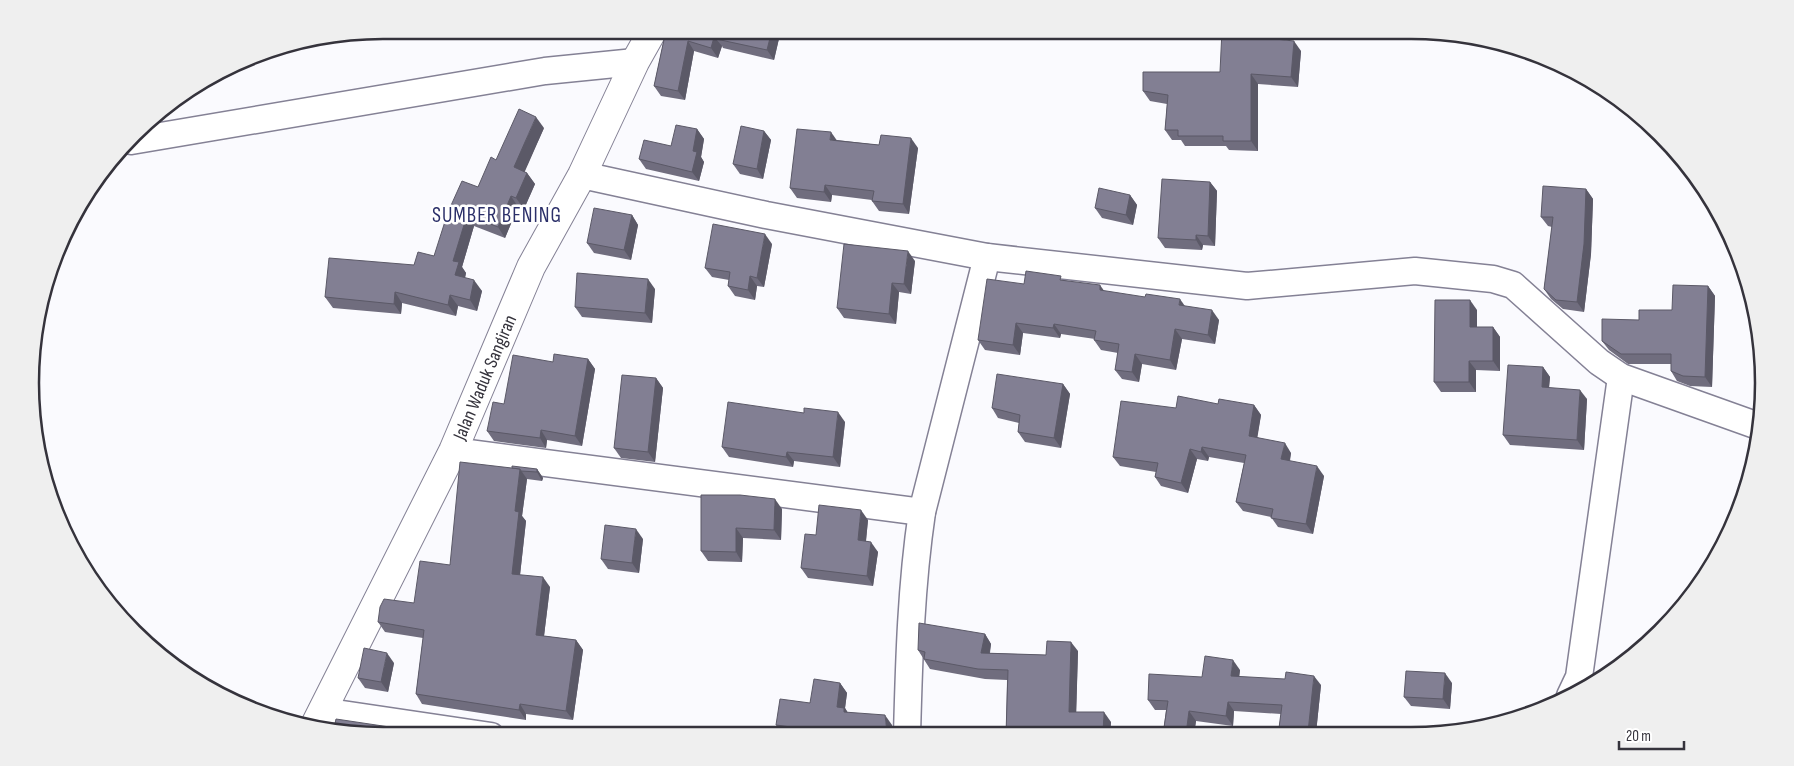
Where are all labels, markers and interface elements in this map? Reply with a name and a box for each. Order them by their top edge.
district label: SUMBER BENING [432,203,562,228]
street label: Jalan Waduk Sangiran [448,311,522,445]
scale bar [1619,718,1684,750]
text: 20 m [1626,727,1651,746]

